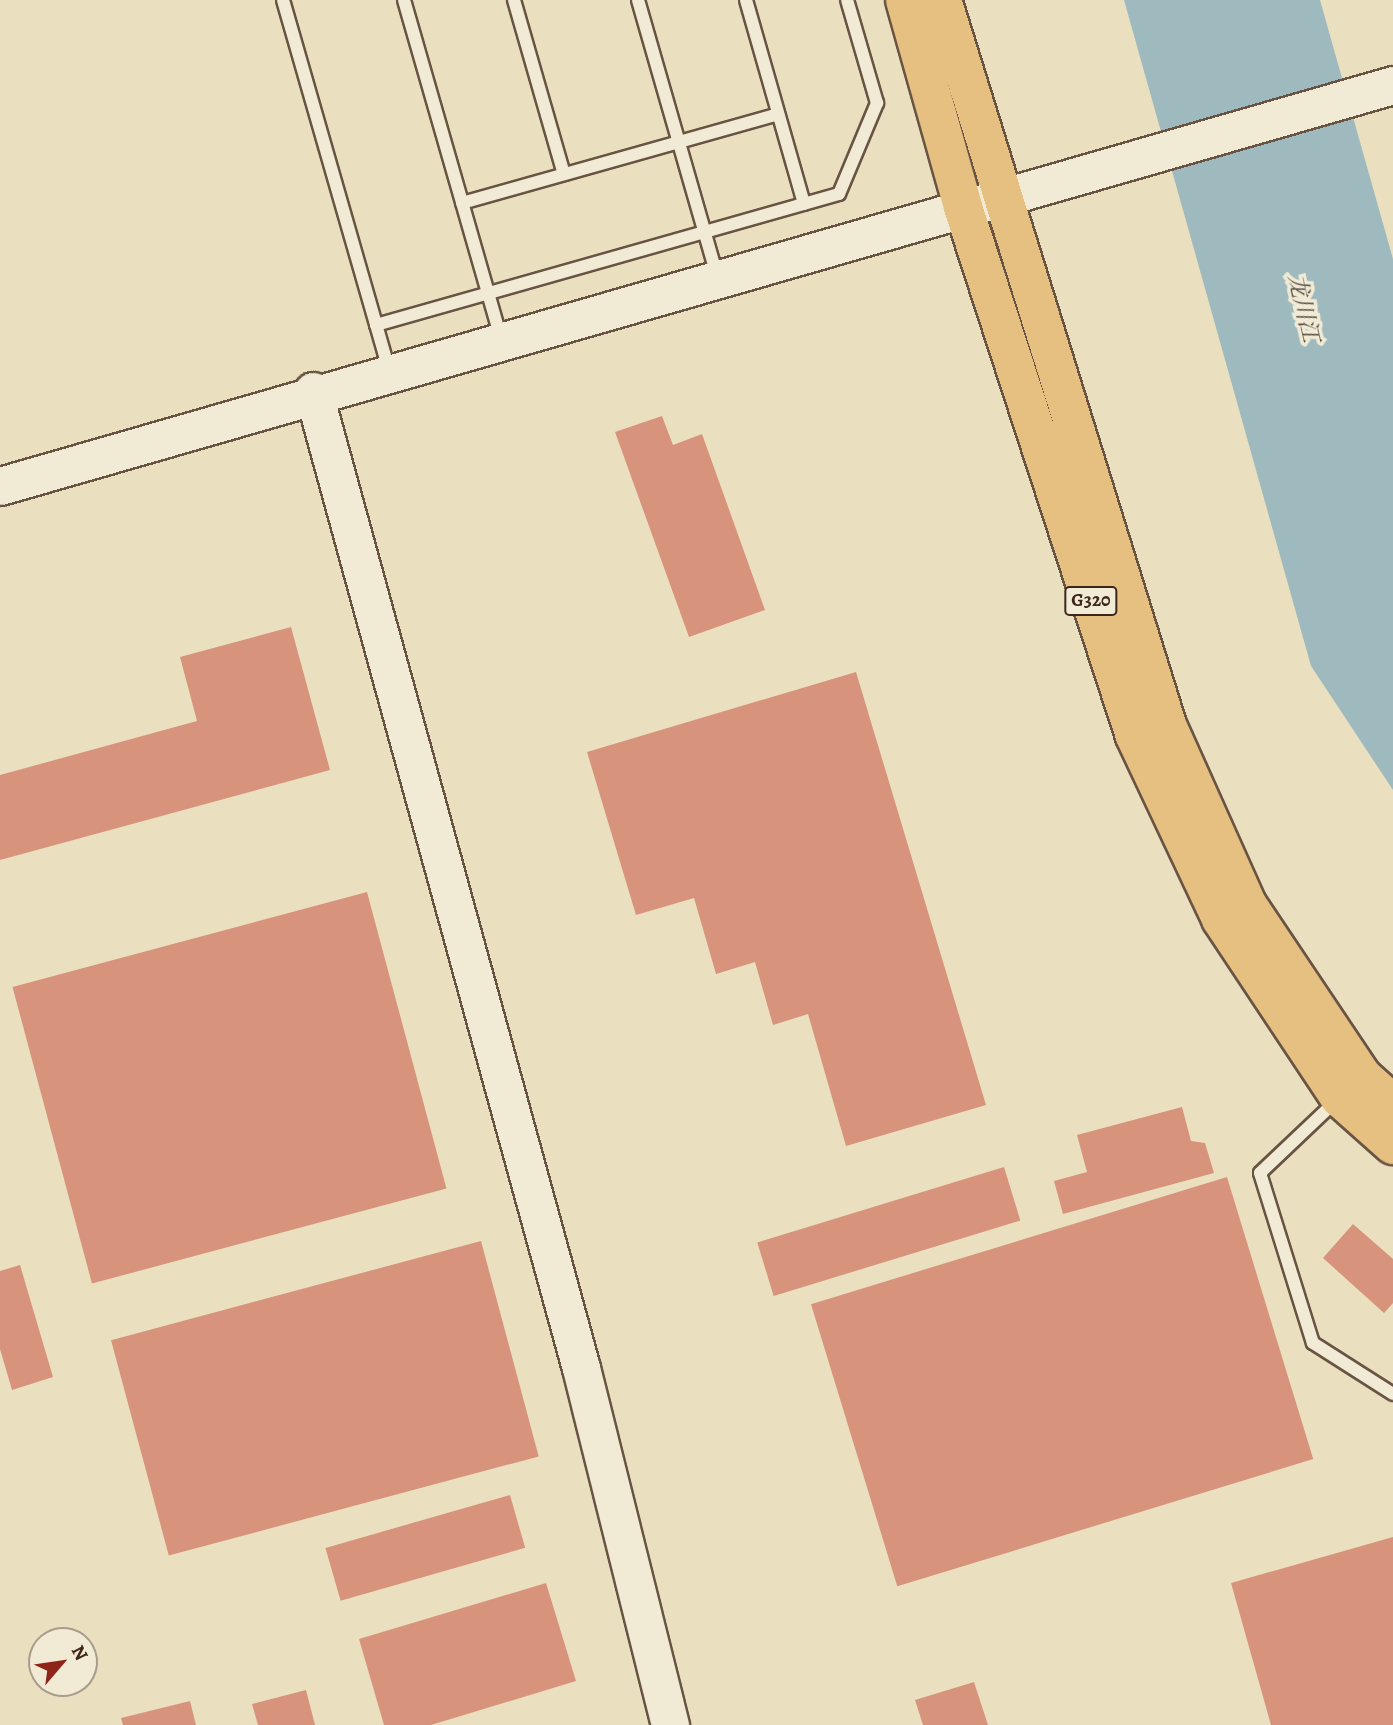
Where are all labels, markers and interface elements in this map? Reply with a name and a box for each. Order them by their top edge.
water label: 龙川江 [1282,271,1324,345]
road number: G320 [1063,586,1119,616]
north arrow [28,1627,98,1697]
text: N [65,1640,94,1665]

